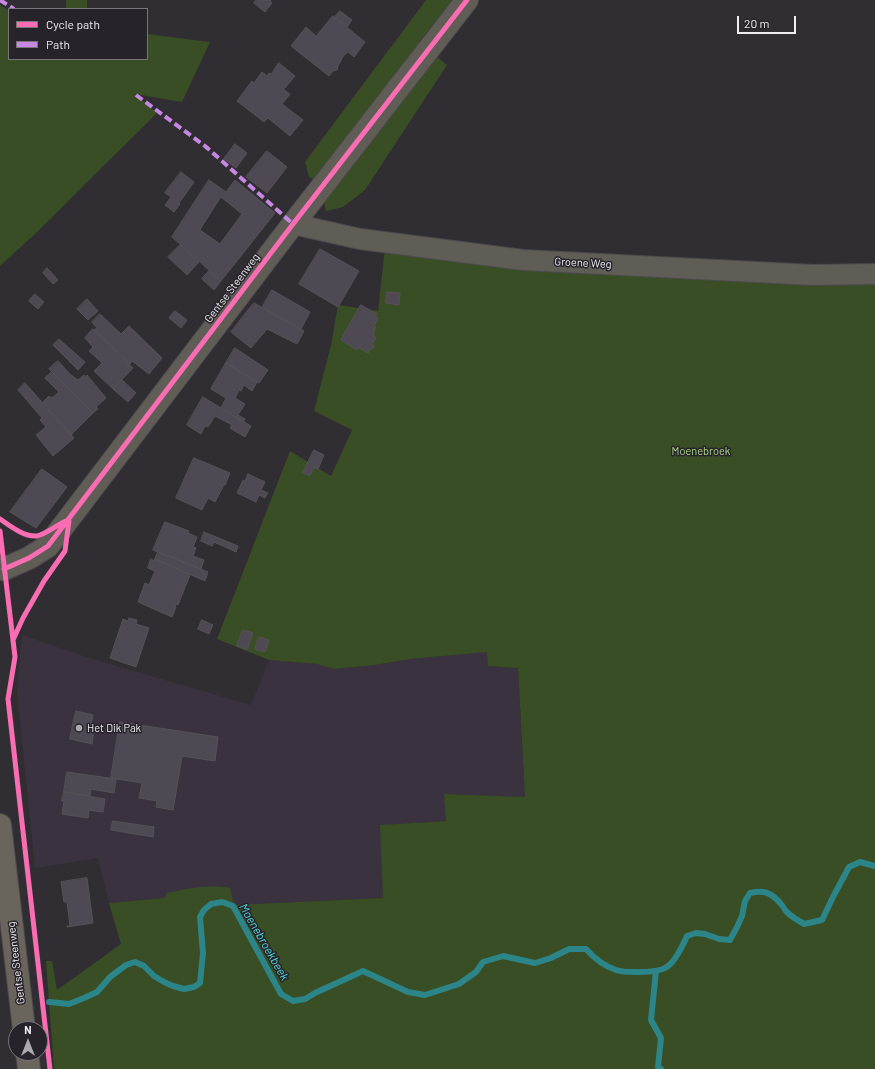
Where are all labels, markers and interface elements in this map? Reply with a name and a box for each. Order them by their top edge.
legend [8,8,148,60]
scale bar [739,8,798,34]
text: 20 m [744,16,770,30]
text: Cycle path [46,17,100,31]
text: Path [46,37,70,51]
street label: Gentse Steenweg [202,251,262,325]
street label: Groene Weg [554,255,612,271]
park label: Moenebroek [672,444,730,458]
place label: Het Dik Pak [87,721,141,735]
marker: Het Dik Pak [74,723,84,733]
water label: Moenebroekbeek [236,901,292,983]
street label: Gentse Steenweg [4,921,28,1005]
north arrow [8,1021,48,1061]
text: N [24,1023,32,1036]

